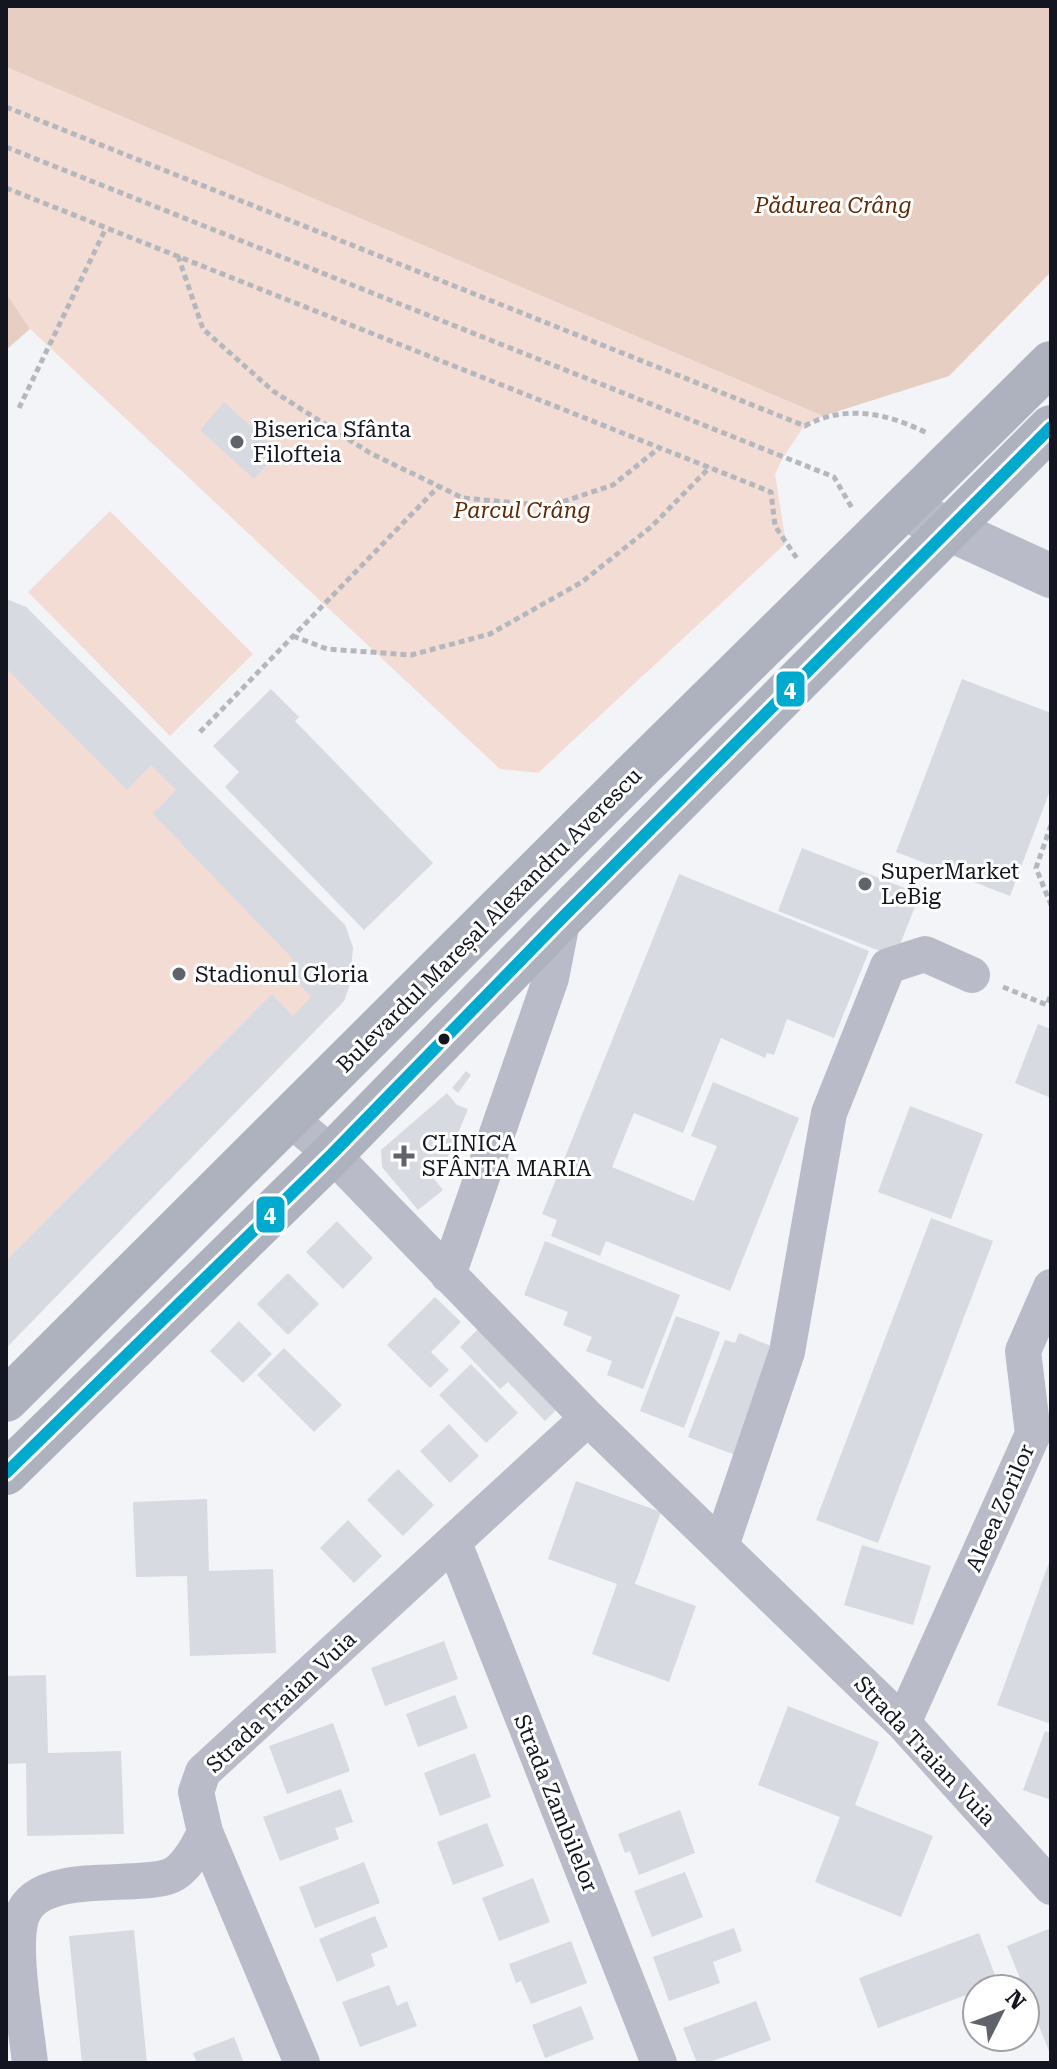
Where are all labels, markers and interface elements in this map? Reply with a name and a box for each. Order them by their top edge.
park label: Pădurea Crâng [753,193,912,218]
place label: Biserica Sfânta Filofteia [253,417,411,467]
marker: Biserica Sfânta Filofteia [228,433,246,451]
park label: Parcul Crâng [452,498,591,523]
line badge: 4 [775,670,806,708]
text: 4 [784,677,797,702]
street label: Bulevardul Mareșal Alexandru Averescu [332,762,648,1079]
place label: SuperMarket LeBig [881,859,1019,909]
marker: SuperMarket LeBig [856,875,874,893]
place label: Stadionul Gloria [195,962,368,987]
marker: Stadionul Gloria [170,965,188,983]
unlabelled marker [436,1031,452,1047]
place label: CLINICA SFÂNTA MARIA [422,1131,592,1181]
marker: CLINICA SFÂNTA MARIA [393,1145,415,1167]
line badge: 4 [255,1195,286,1234]
text: 4 [264,1202,277,1227]
street label: Aleea Zorilor [961,1440,1039,1576]
street label: Strada Traian Vuia [201,1626,361,1778]
street label: Strada Traian Vuia [849,1671,1001,1831]
street label: Strada Zambilelor [509,1711,603,1895]
north arrow [961,1973,1041,2053]
text: N [1001,1985,1030,2015]

